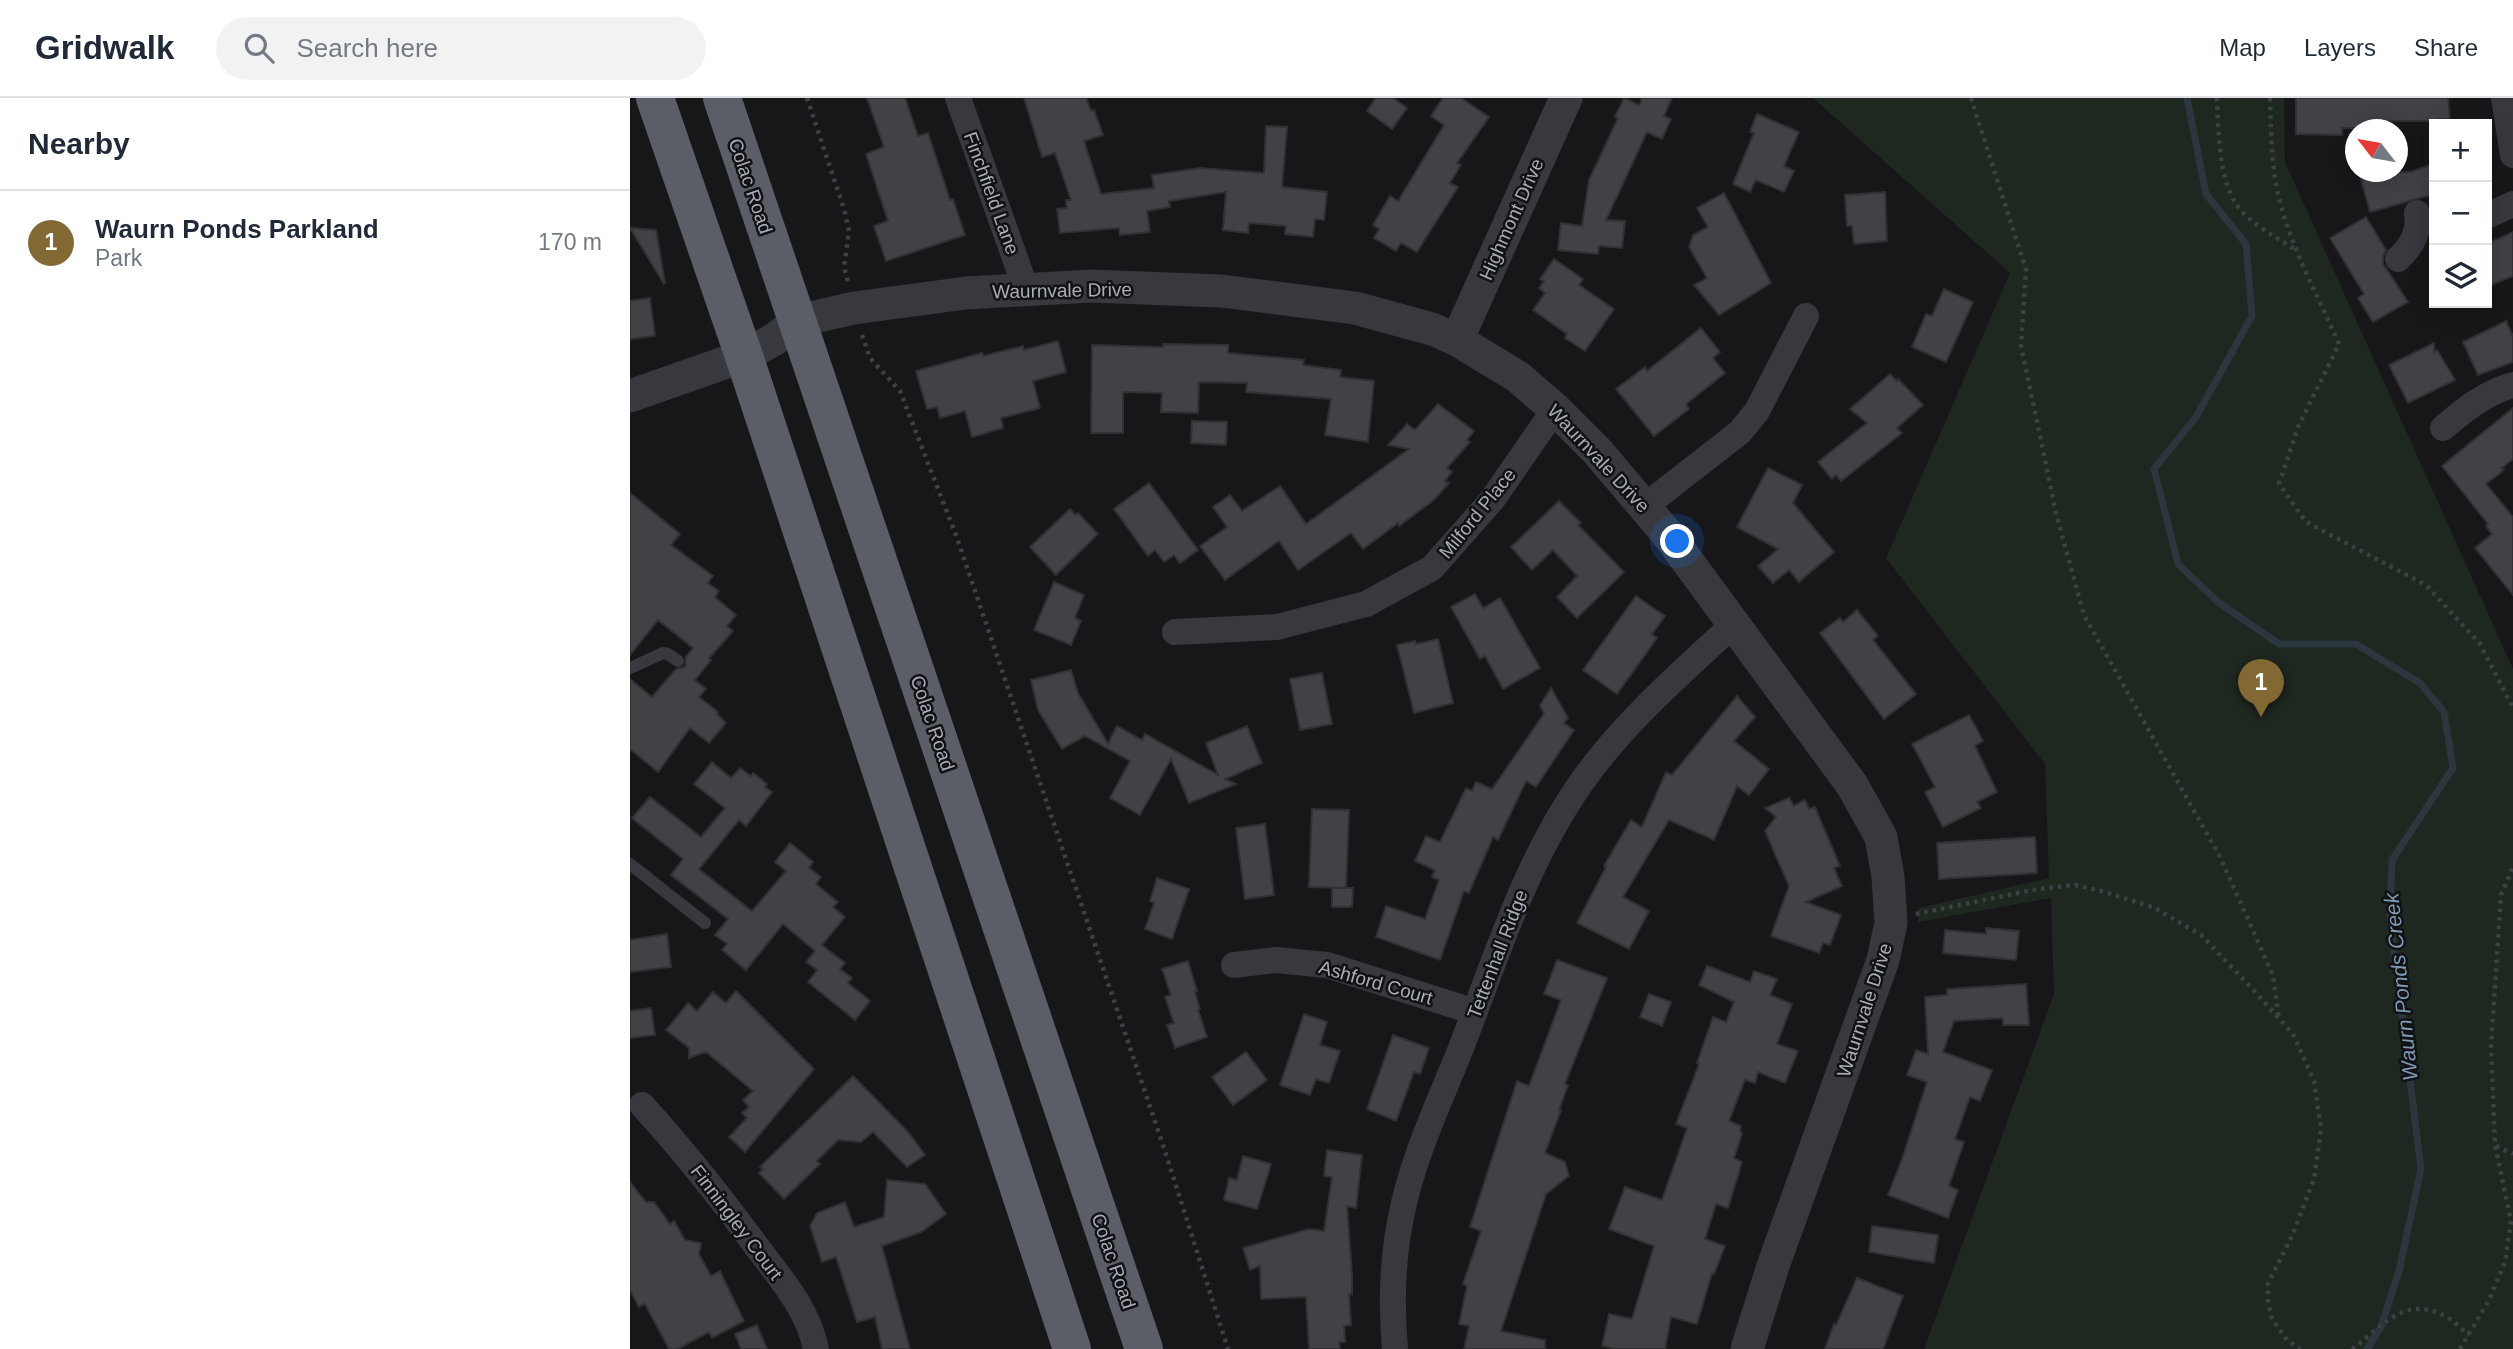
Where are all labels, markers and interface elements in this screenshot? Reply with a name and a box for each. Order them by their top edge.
search box [216,17,706,80]
text: Gridwalk [35,29,174,66]
icon: search [240,29,278,67]
text: Search here [296,33,438,63]
text: Map [2219,34,2266,61]
text: Layers [2304,34,2376,61]
text: Share [2414,34,2478,61]
north arrow [2345,119,2408,182]
map controls [2429,119,2492,308]
button: + [2429,119,2492,182]
text: Nearby [28,127,130,160]
street label: Finchfield Lane [960,129,1023,257]
street label: Colac Road [724,136,777,237]
street label: Highmont Drive [1475,155,1548,283]
button: − [2429,182,2492,245]
text: Waurn Ponds Parkland [95,214,379,244]
text: 1 [45,229,57,255]
text: 170 m [538,229,602,255]
text: Park [95,245,142,271]
button: layers [2429,245,2492,308]
street label: Waurnvale Drive [992,279,1132,302]
street label: Waurnvale Drive [1543,400,1654,517]
street label: Milford Place [1435,464,1520,563]
your location [1660,524,1694,558]
pin: 1 [2238,659,2284,717]
street label: Colac Road [906,673,959,774]
street label: Tettenhall Ridge [1463,887,1532,1022]
water label: Waurn Ponds Creek [2379,891,2422,1082]
street label: Waurnvale Drive [1833,940,1896,1080]
street label: Ashford Court [1317,956,1436,1009]
street label: Finningley Court [687,1161,787,1284]
street label: Colac Road [1087,1211,1140,1312]

